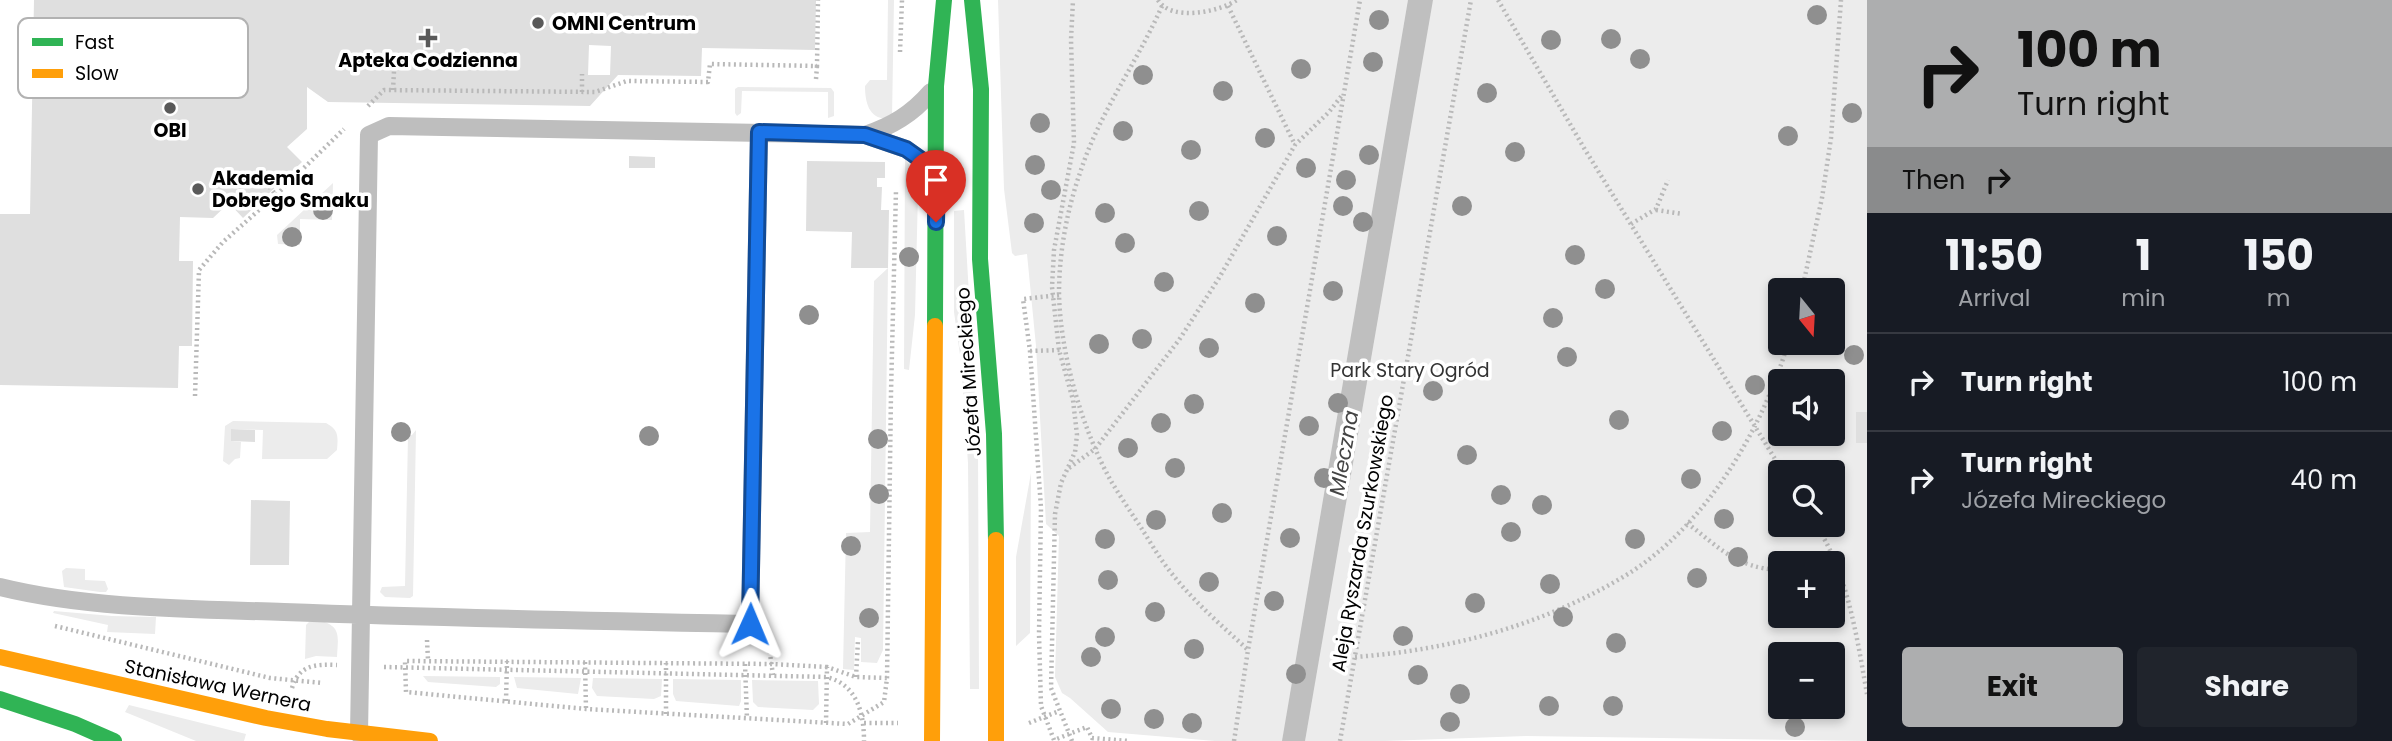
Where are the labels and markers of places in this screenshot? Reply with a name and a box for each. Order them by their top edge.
place label: OMNI Centrum [552,10,696,37]
marker: OMNI Centrum [530,15,546,31]
marker: Apteka Codzienna [420,30,436,46]
place label: Apteka Codzienna [338,47,518,74]
marker: OBI [162,100,178,116]
place label: OBI [153,117,187,144]
pin [906,150,966,222]
place label: Akademia Dobrego Smaku [212,165,369,214]
marker: Akademia Dobrego Smaku [190,181,206,197]

